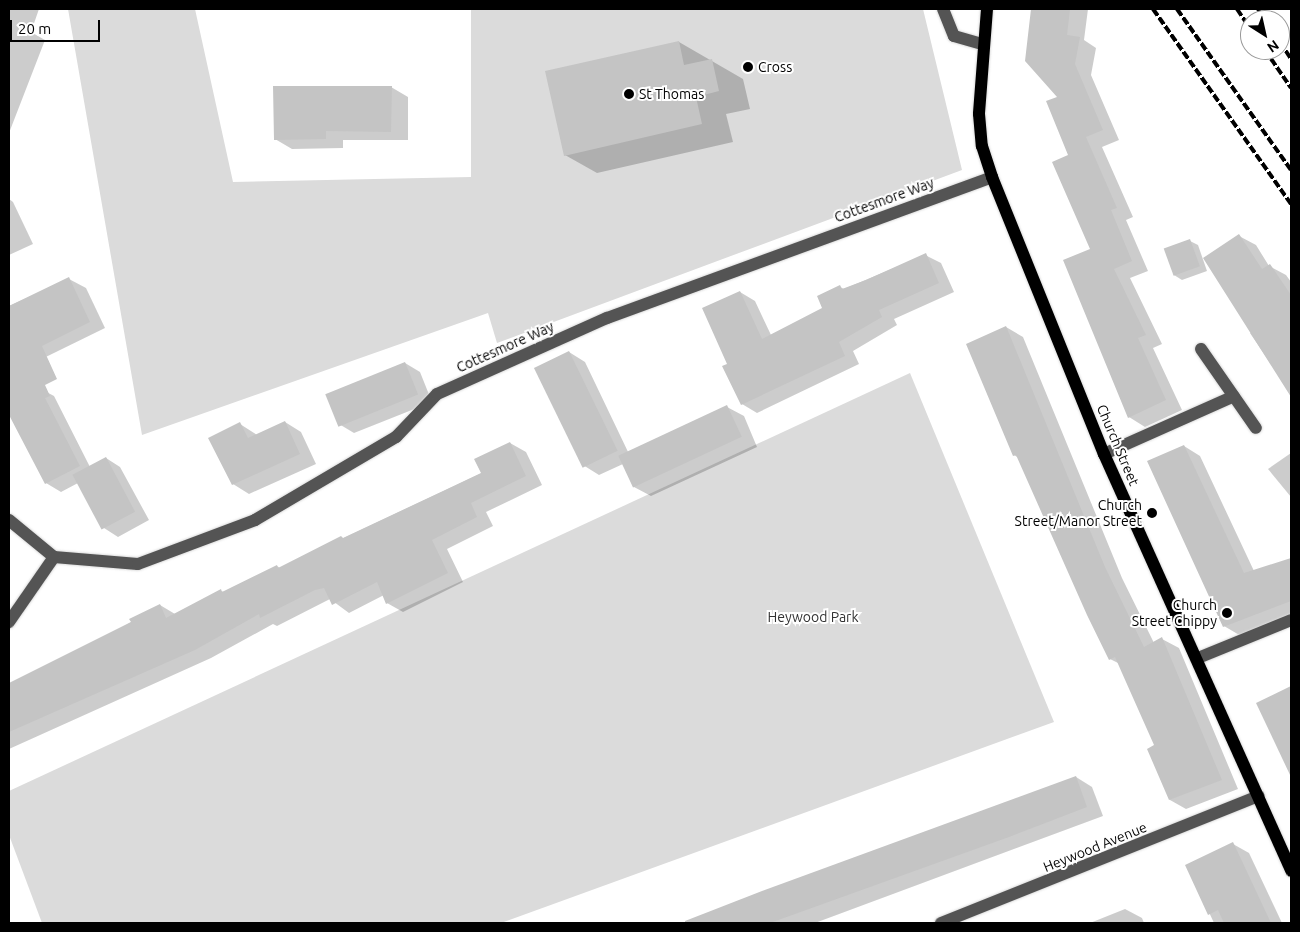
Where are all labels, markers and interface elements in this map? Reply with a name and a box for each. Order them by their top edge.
scale bar [12,10,102,42]
north arrow [1240,10,1290,60]
text: 20 m [18,20,51,37]
text: N [1264,37,1282,56]
place label: Cross [758,59,792,75]
marker: Cross [742,61,754,73]
place label: St Thomas [639,86,704,102]
marker: St Thomas [623,88,635,100]
street label: Cottesmore Way [832,174,936,226]
street label: Cottesmore Way [454,318,556,376]
street label: Church Street [1093,402,1143,488]
place label: Church Street/Manor Street [1015,497,1142,530]
marker: Church Street/Manor Street [1146,507,1158,519]
place label: Church Street Chippy [1132,597,1217,630]
marker: Church Street Chippy [1221,607,1233,619]
park label: Heywood Park [768,609,858,625]
street label: Heywood Avenue [1041,819,1149,875]

